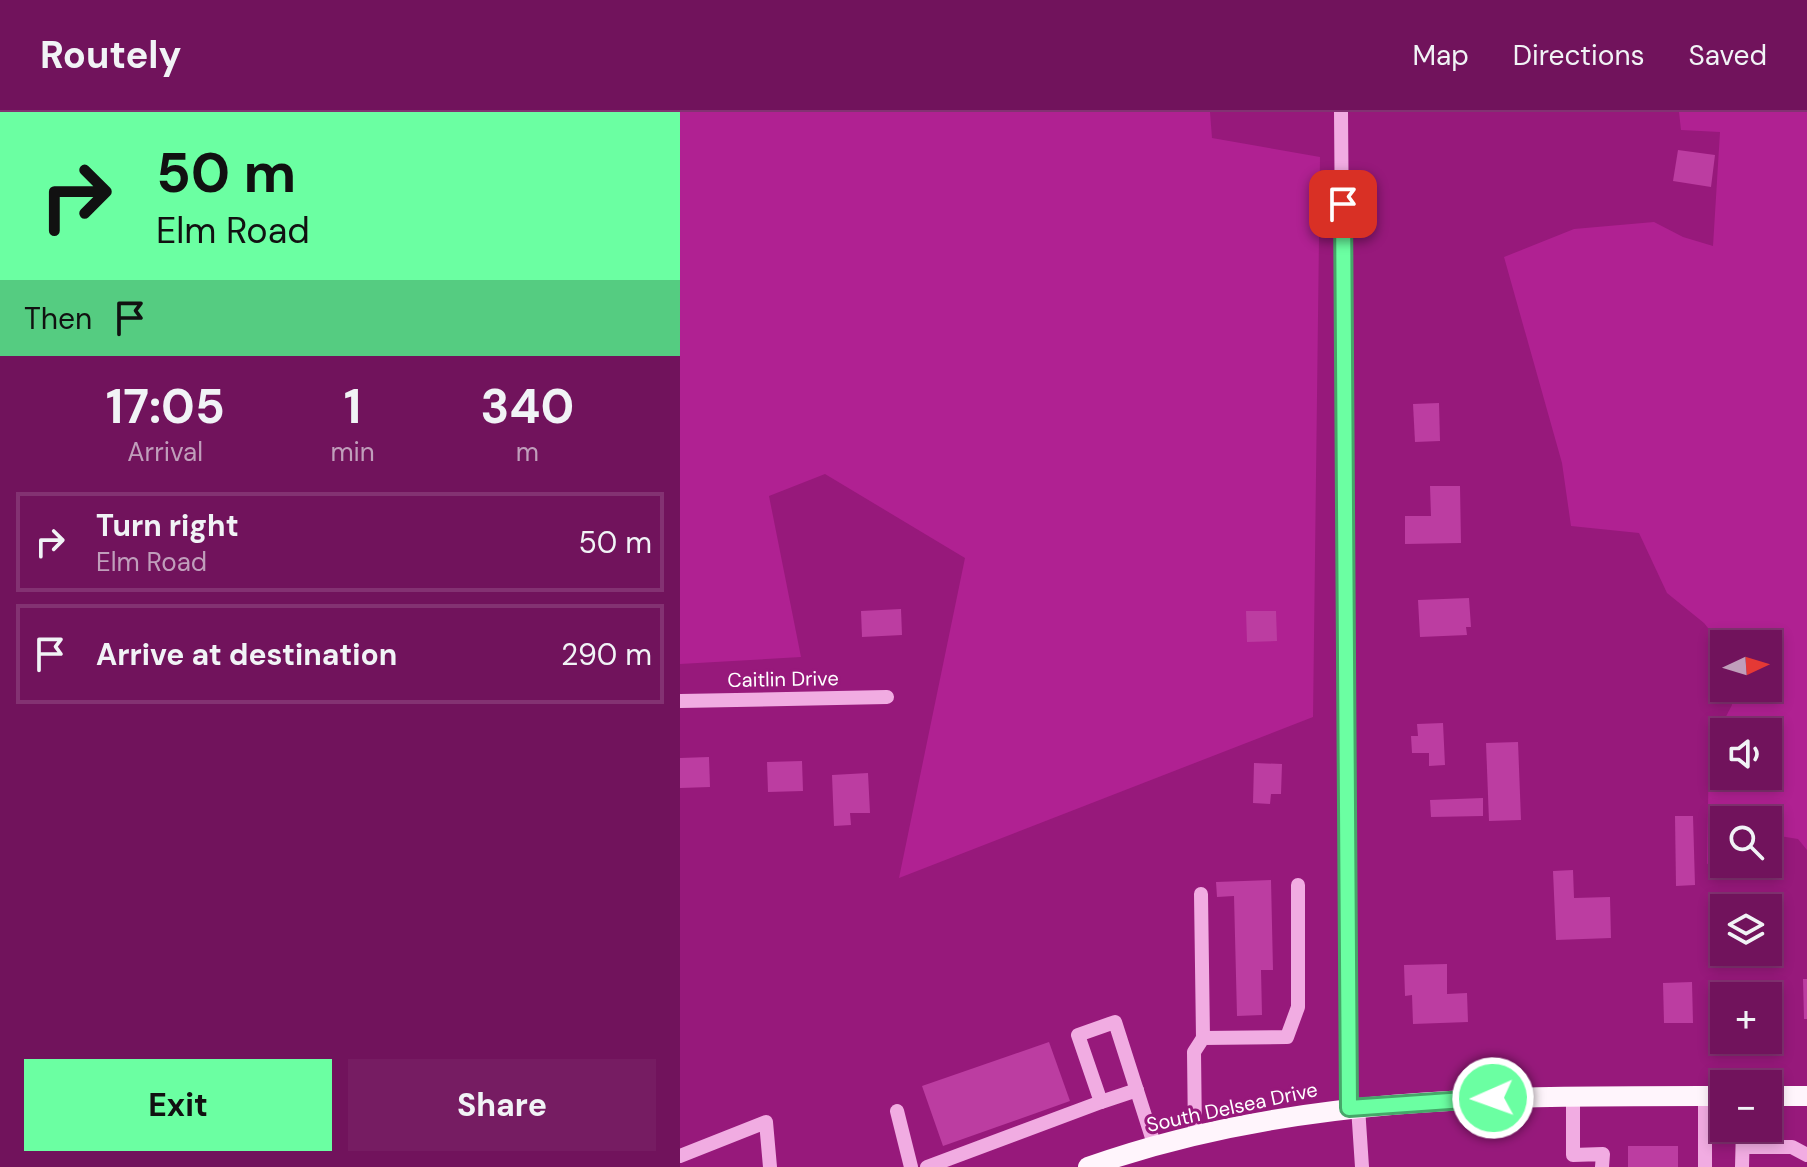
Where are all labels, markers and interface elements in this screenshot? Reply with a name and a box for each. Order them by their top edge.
text: Routely [40,30,181,80]
text: Map [1412,37,1469,74]
text: Directions [1513,37,1645,74]
text: Saved [1689,37,1767,74]
text: 50 m [156,136,296,209]
icon: right [24,144,128,248]
pin [1309,170,1377,238]
icon: arrive [1321,182,1365,226]
text: Elm Road [156,207,310,254]
icon: arrive [108,296,152,340]
text: Then [24,299,92,338]
text: 17:05 [106,375,225,438]
text: 1 [344,375,361,438]
text: 340 [480,375,574,438]
text: Arrival [127,435,203,469]
text: min [330,435,375,469]
text: m [516,435,539,469]
text: Turn right [96,506,239,545]
icon: right [28,520,72,564]
text: 50 m [578,523,652,562]
text: Elm Road [96,545,207,579]
north arrow [1710,630,1782,702]
map controls [1710,630,1782,1142]
icon: arrive [28,632,72,676]
text: Arrive at destination [96,635,397,674]
text: 290 m [561,635,652,674]
street label: Caitlin Drive [727,665,839,693]
button: sound [1710,718,1782,790]
button: search [1710,806,1782,878]
button: layers [1710,894,1782,966]
button: + [1710,982,1782,1054]
position arrow [1451,1056,1535,1140]
button: Exit [24,1059,332,1151]
button: Share [348,1059,656,1151]
button: − [1710,1070,1782,1142]
street label: South Delsea Drive [1144,1076,1320,1138]

